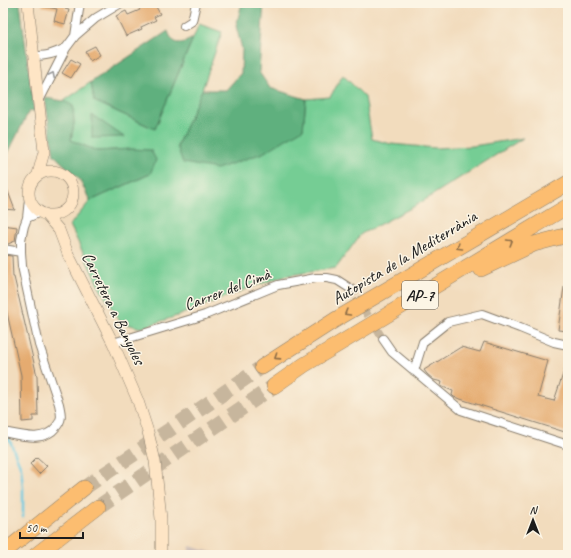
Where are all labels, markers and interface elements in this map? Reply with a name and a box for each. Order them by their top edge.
one-way arrow [47,71,55,79]
street label: Autopista de la Mediterrània [328,205,481,309]
one-way arrow [506,239,513,246]
one-way arrow [456,243,463,250]
street label: Carretera a Banyoles [77,249,151,370]
street label: Carrer del Cimà [181,263,275,316]
road number: AP-7 [402,281,438,309]
one-way arrow [344,309,351,316]
one-way arrow [274,352,281,359]
north arrow [513,500,553,540]
text: N [530,503,539,517]
scale bar [20,514,83,540]
text: 50 m [26,520,48,536]

